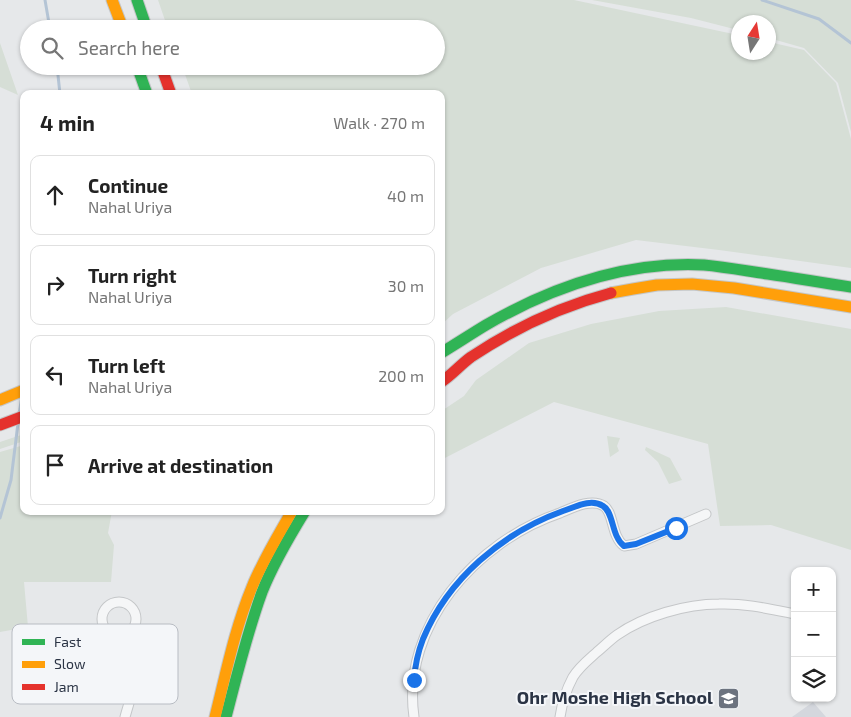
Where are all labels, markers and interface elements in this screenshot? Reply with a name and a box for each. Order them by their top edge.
north arrow [731,15,776,60]
search box [20,20,445,75]
icon: search [38,34,66,62]
text: Search here [78,36,180,59]
text: 4 min [40,110,95,135]
text: Walk · 270 m [333,113,425,132]
text: Continue [88,174,168,197]
icon: ahead [41,181,69,209]
text: 40 m [387,186,424,205]
text: Nahal Uriya [88,197,172,216]
text: Turn right [88,264,176,287]
icon: right [41,271,69,299]
text: 30 m [388,276,424,295]
text: Nahal Uriya [88,287,172,306]
text: Turn left [88,354,165,377]
icon: left [41,361,69,389]
text: 200 m [378,366,424,385]
text: Nahal Uriya [88,377,172,396]
icon: arrive [41,451,69,479]
text: Arrive at destination [88,454,273,477]
route start [665,517,688,540]
map controls [791,567,836,702]
button: + [791,567,836,612]
button: − [791,612,836,657]
legend [12,624,178,704]
text: Fast [54,633,81,650]
text: Slow [54,655,86,672]
button: layers [791,657,836,702]
route end [403,669,426,692]
text: Jam [54,678,79,695]
place label: Ohr Moshe High School [517,686,713,708]
school or university icon: Ohr Moshe High School [717,686,741,710]

